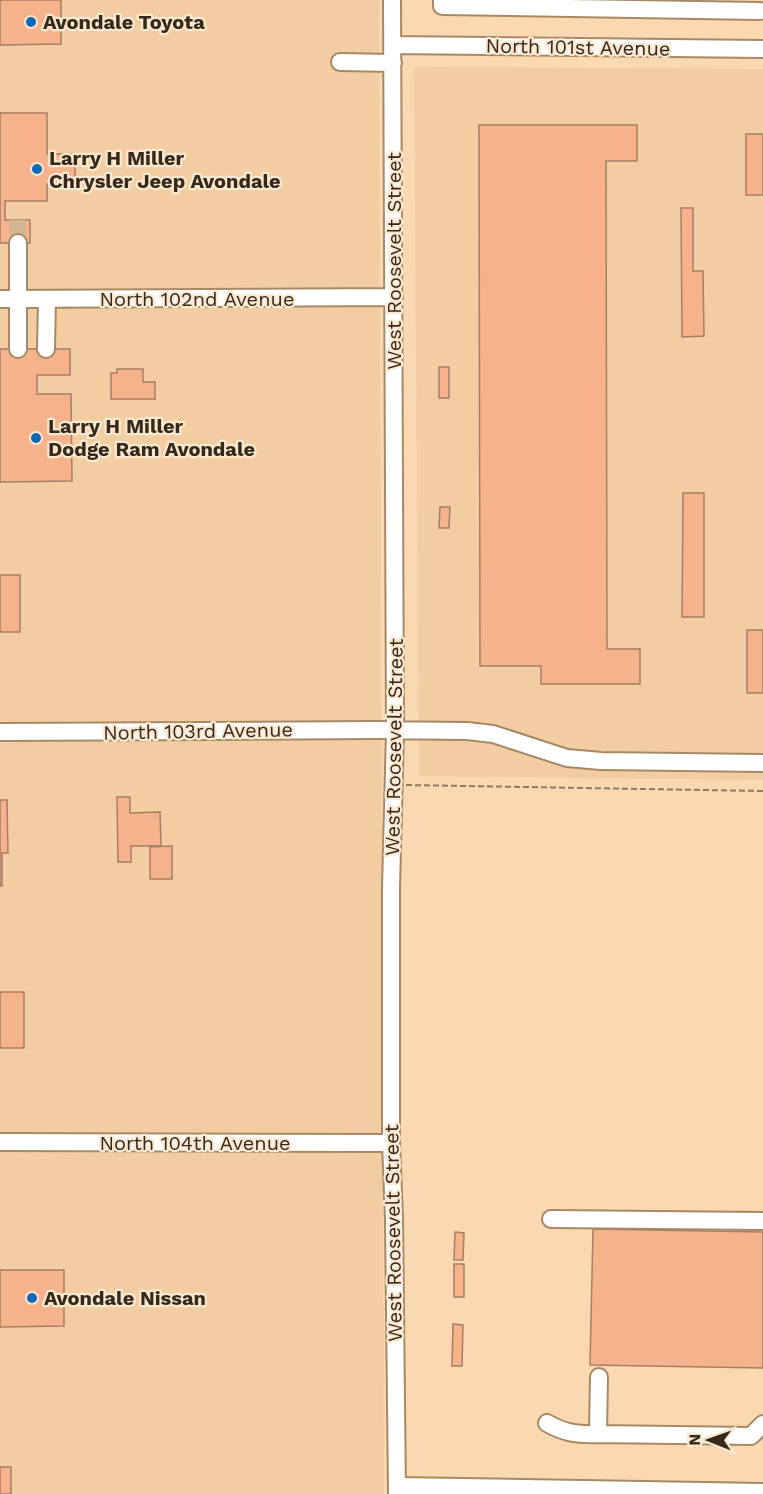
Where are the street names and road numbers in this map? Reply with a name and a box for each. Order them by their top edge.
street label: North 101st Avenue [485,33,671,61]
street label: West Roosevelt Street [382,152,406,370]
street label: North 102nd Avenue [100,287,294,311]
street label: West Roosevelt Street [380,637,408,856]
street label: North 103rd Avenue [103,717,293,745]
street label: West Roosevelt Street [379,1123,407,1342]
street label: North 104th Avenue [99,1131,291,1155]

